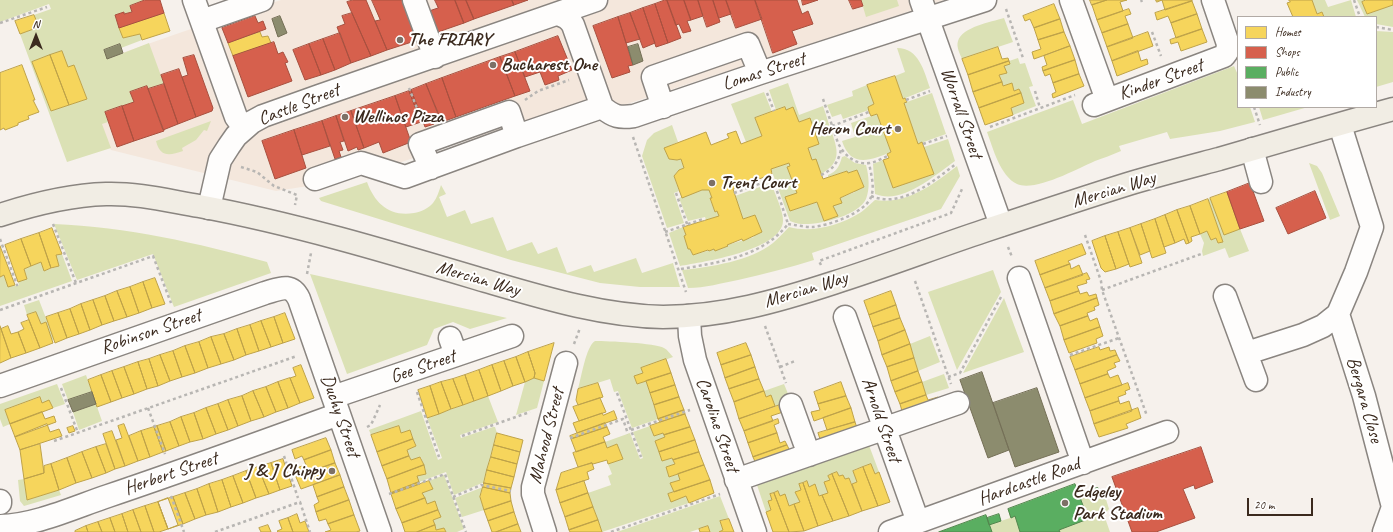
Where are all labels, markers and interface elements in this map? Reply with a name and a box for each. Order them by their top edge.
north arrow [16,16,56,56]
legend [1237,16,1377,108]
text: N [33,17,39,31]
text: Homes [1275,24,1301,40]
place label: The FRIARY [408,29,491,51]
marker: The FRIARY [395,35,405,45]
text: Shops [1275,44,1300,60]
street label: Lomas Street [720,48,808,96]
place label: Bucharest One [501,54,597,76]
street label: Kinder Street [1116,54,1206,106]
marker: Bucharest One [488,60,498,70]
text: Public [1275,64,1299,80]
street label: Worrall Street [935,65,987,161]
street label: Castle Street [255,79,343,131]
text: Industry [1275,84,1311,100]
place label: Wellinos Pizza [353,106,443,128]
marker: Wellinos Pizza [340,112,350,122]
place label: Heron Court [810,118,890,140]
marker: Heron Court [893,124,903,134]
street label: Mercian Way [1070,167,1158,213]
place label: Trent Court [720,172,796,194]
marker: Trent Court [707,178,717,188]
street label: Mercian Way [434,256,522,302]
street label: Mercian Way [762,267,850,313]
street label: Robinson Street [98,304,204,360]
street label: Gee Street [387,345,459,389]
street label: Bergara Close [1341,355,1387,445]
street label: Duchy Street [315,372,365,460]
street label: Caroline Street [690,375,744,475]
street label: Arnold Street [856,375,906,465]
street label: Mahood Street [524,386,570,486]
street label: Herbert Street [121,447,221,501]
street label: Hardcastle Road [975,453,1083,511]
place label: J & J Chippy [245,460,324,482]
marker: J & J Chippy [327,466,337,476]
place label: Edgeley Park Stadium [1073,481,1162,525]
scale bar [1249,490,1315,516]
text: 20 m [1254,497,1274,513]
marker: Edgeley Park Stadium [1060,498,1070,508]

